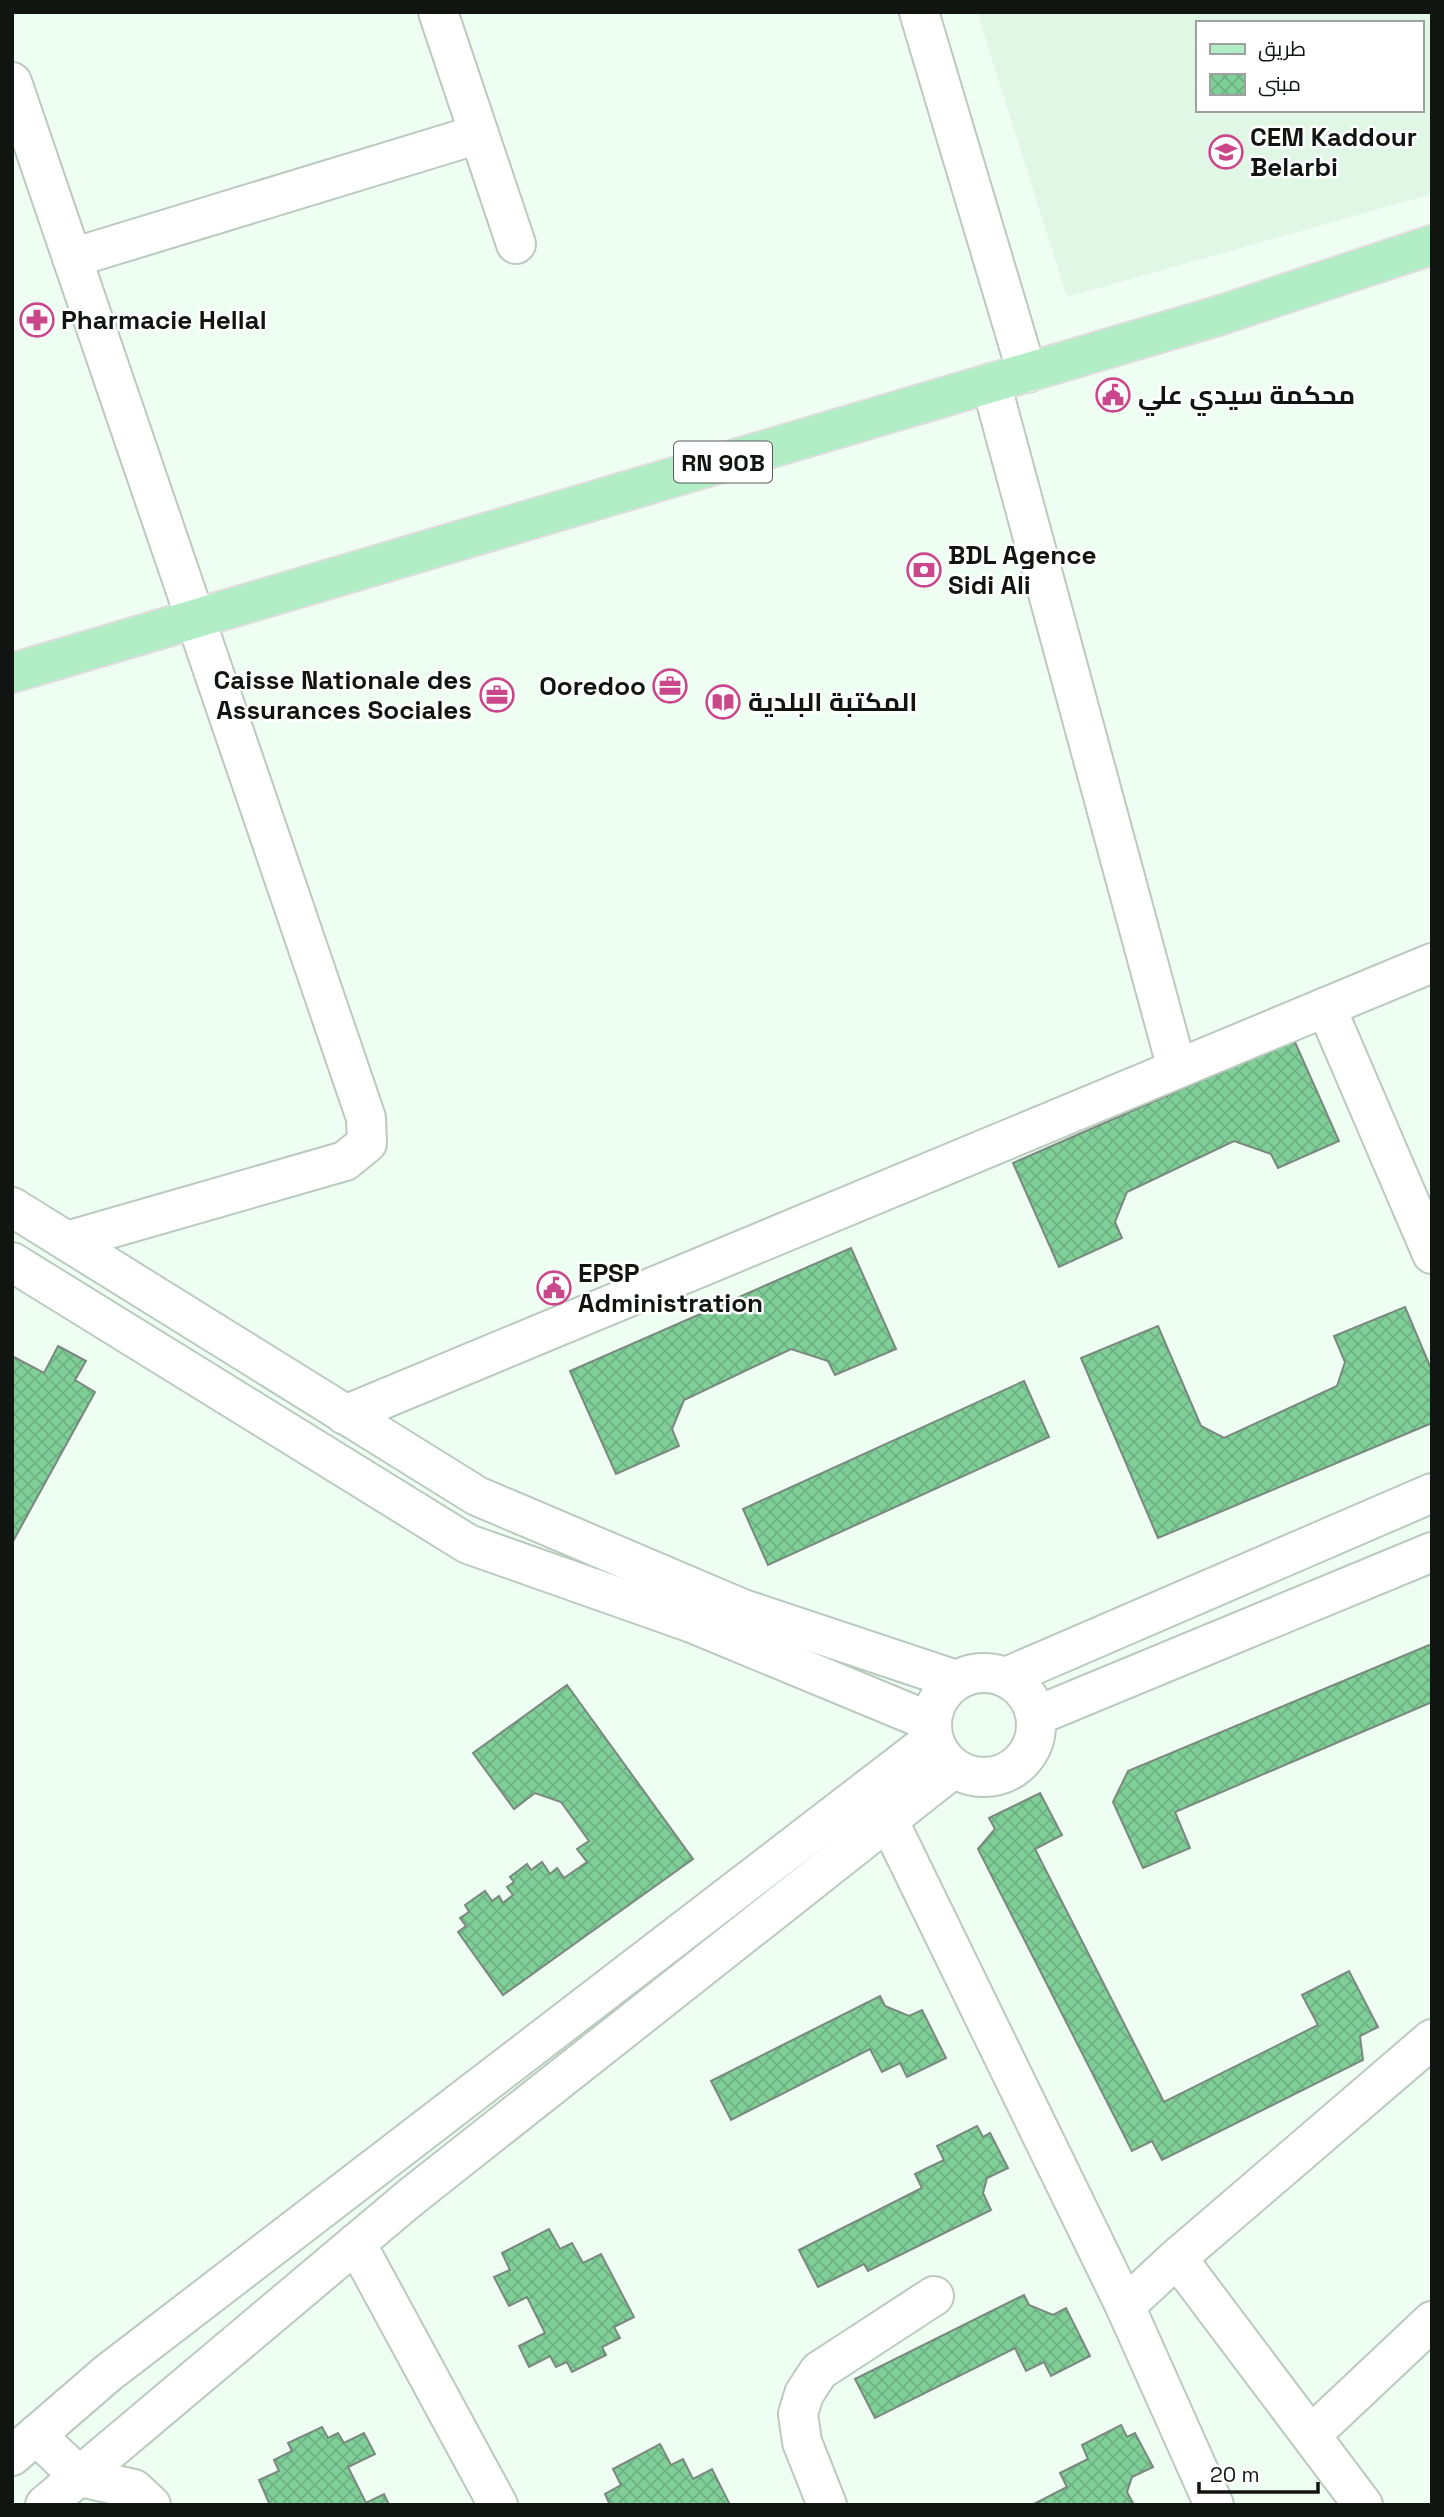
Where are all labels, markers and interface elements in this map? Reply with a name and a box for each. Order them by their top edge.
legend [1196,21,1423,112]
text: طريق [1258,35,1306,62]
text: مبنى [1258,70,1301,97]
place label: CEM Kaddour Belarbi [1250,120,1417,184]
school or university icon: CEM Kaddour Belarbi [1207,133,1245,171]
pharmacy icon: Pharmacie Hellal [18,301,56,339]
place label: Pharmacie Hellal [61,303,267,337]
public building icon: محكمة سيدي علي [1094,376,1132,414]
place label: محكمة سيدي علي [1138,378,1355,416]
road number: RN 90B [674,442,772,482]
place label: BDL Agence Sidi Ali [948,538,1097,602]
bank icon: BDL Agence Sidi Ali [905,551,943,589]
place label: Caisse Nationale des Assurances Sociales [213,663,472,727]
office icon: Ooredoo [651,667,689,705]
place label: Ooredoo [539,669,646,703]
office icon: Caisse Nationale des Assurances Sociales [478,676,516,714]
library icon: المكتبة البلدية [704,683,742,721]
place label: المكتبة البلدية [748,685,918,719]
place label: EPSP Administration [578,1256,763,1320]
public building icon: EPSP Administration [535,1269,573,1307]
scale bar [1199,2450,1318,2494]
text: 20 m [1210,2461,1260,2488]

